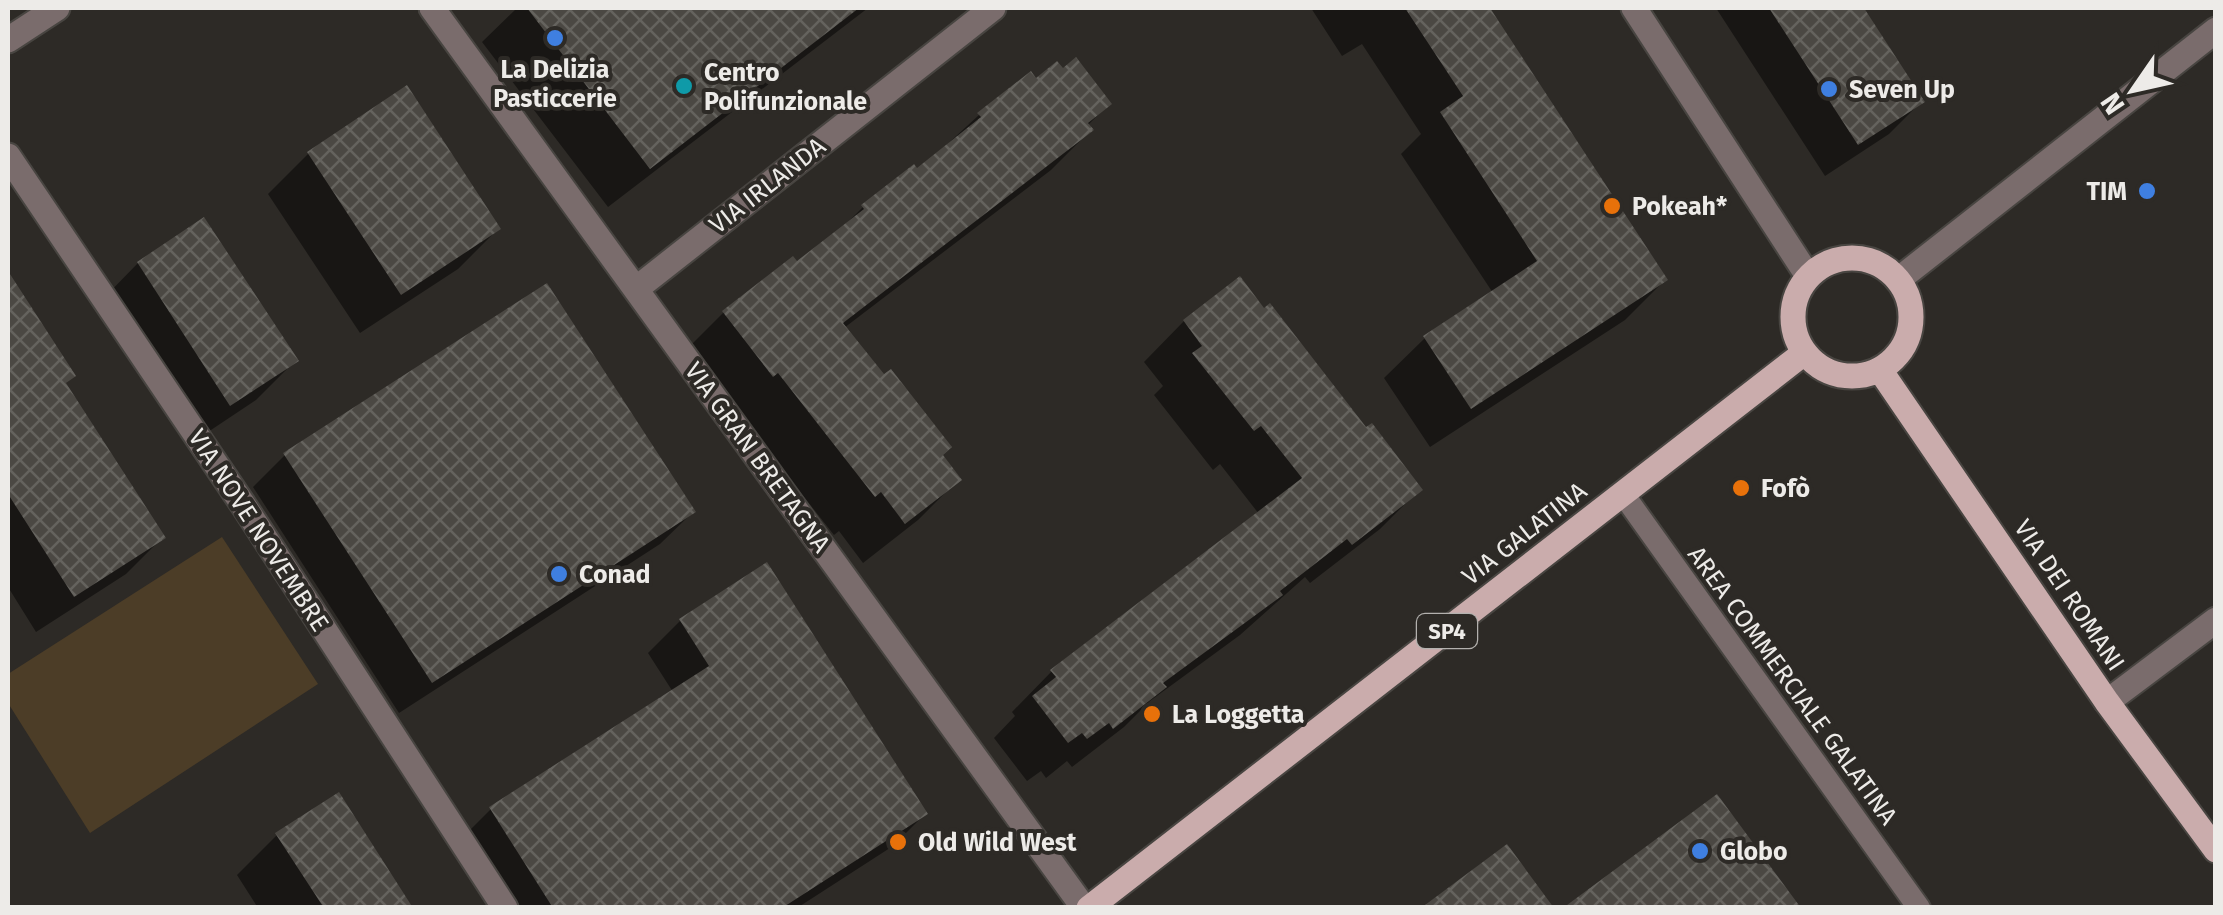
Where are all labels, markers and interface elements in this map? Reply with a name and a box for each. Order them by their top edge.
marker: La Delizia Pasticcerie [544,27,566,49]
north arrow [2083,40,2183,140]
place label: La Delizia Pasticcerie [493,55,617,114]
place label: Centro Polifunzionale [704,58,867,117]
marker: Centro Polifunzionale [673,75,695,97]
place label: Seven Up [1849,75,1955,105]
marker: Seven Up [1818,78,1840,100]
text: N [2094,87,2132,121]
street label: VIA IRLANDA [704,131,832,240]
place label: TIM [2087,177,2127,207]
marker: TIM [2136,180,2158,202]
place label: Pokeah* [1632,192,1728,222]
marker: Pokeah* [1601,195,1623,217]
street label: VIA GRAN BRETAGNA [678,357,837,559]
street label: VIA NOVE NOVEMBRE [182,424,335,637]
place label: Fofò [1761,474,1810,504]
street label: VIA GALATINA [1456,476,1593,592]
marker: Fofò [1730,477,1752,499]
street label: VIA DEI ROMANI [2008,514,2131,677]
street label: AREA COMMERCIALE GALATINA [1681,540,1904,831]
place label: Conad [579,560,651,590]
marker: Conad [548,563,570,585]
road number: SP4 [1417,614,1477,648]
place label: La Loggetta [1172,700,1305,730]
marker: La Loggetta [1141,703,1163,725]
place label: Old Wild West [918,828,1077,858]
marker: Old Wild West [887,831,909,853]
place label: Globo [1720,837,1788,867]
marker: Globo [1689,840,1711,862]

